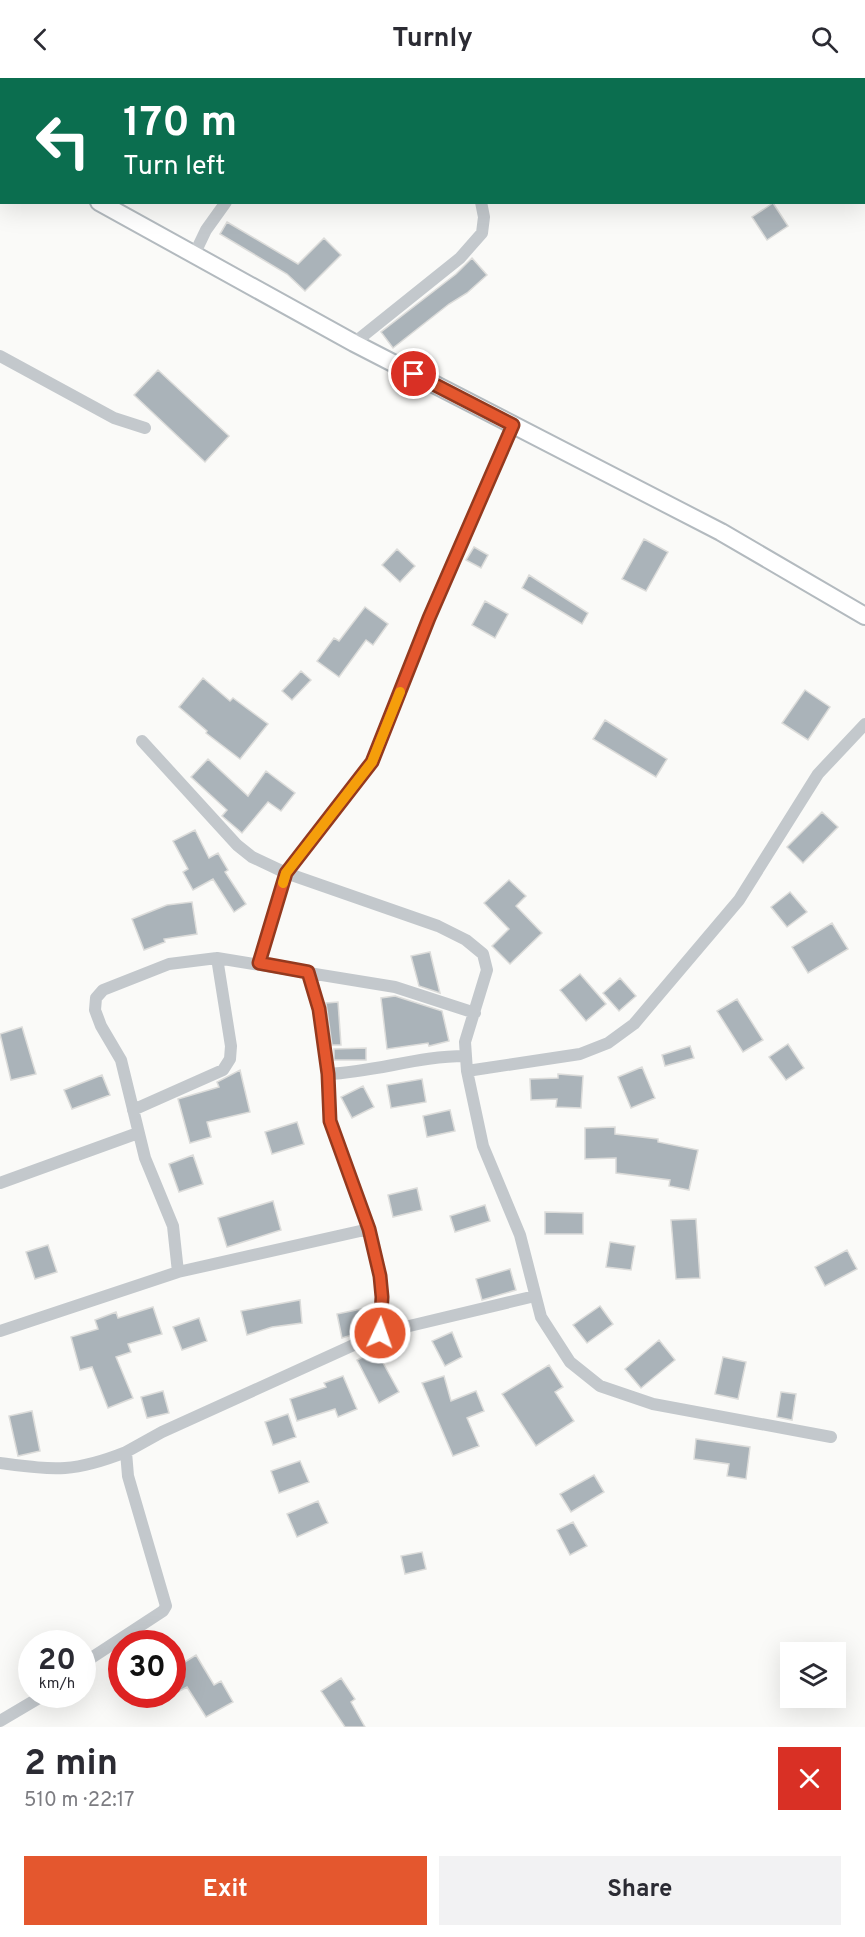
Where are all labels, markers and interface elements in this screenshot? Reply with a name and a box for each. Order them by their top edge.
text: Turnly [392,22,473,56]
icon: back [24,23,57,56]
icon: search [808,23,841,56]
text: 170 m [123,98,237,151]
icon: left [24,102,102,180]
text: Turn left [123,150,225,184]
pin [388,348,439,399]
icon: arrive [397,357,430,390]
position arrow [348,1301,412,1365]
speed limit sign: 30 [108,1630,186,1708]
map controls [780,1642,846,1708]
button: layers [780,1642,846,1708]
text: 20 [38,1643,76,1680]
text: km/h [39,1675,75,1694]
text: 2 min [24,1742,118,1788]
button: close [778,1747,841,1810]
text: 510 m · 22:17 [24,1788,135,1814]
button: Exit [24,1856,427,1925]
button: Share [439,1856,841,1925]

